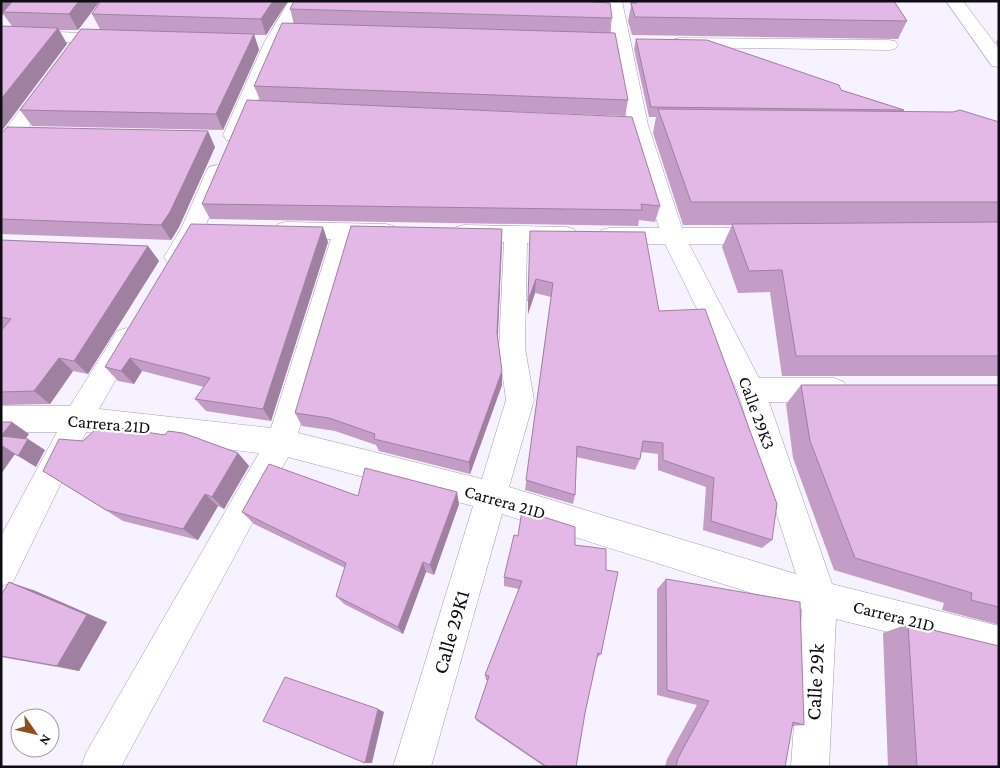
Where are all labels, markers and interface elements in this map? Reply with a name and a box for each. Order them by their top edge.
street label: Calle 29K3 [735,374,779,452]
street label: Carrera 21D [67,410,151,438]
street label: Carrera 21D [462,481,548,523]
street label: Calle 29K1 [428,587,474,677]
street label: Carrera 21D [851,596,937,636]
street label: Calle 29k [801,643,829,721]
north arrow [10,708,60,758]
text: N [36,732,55,749]

